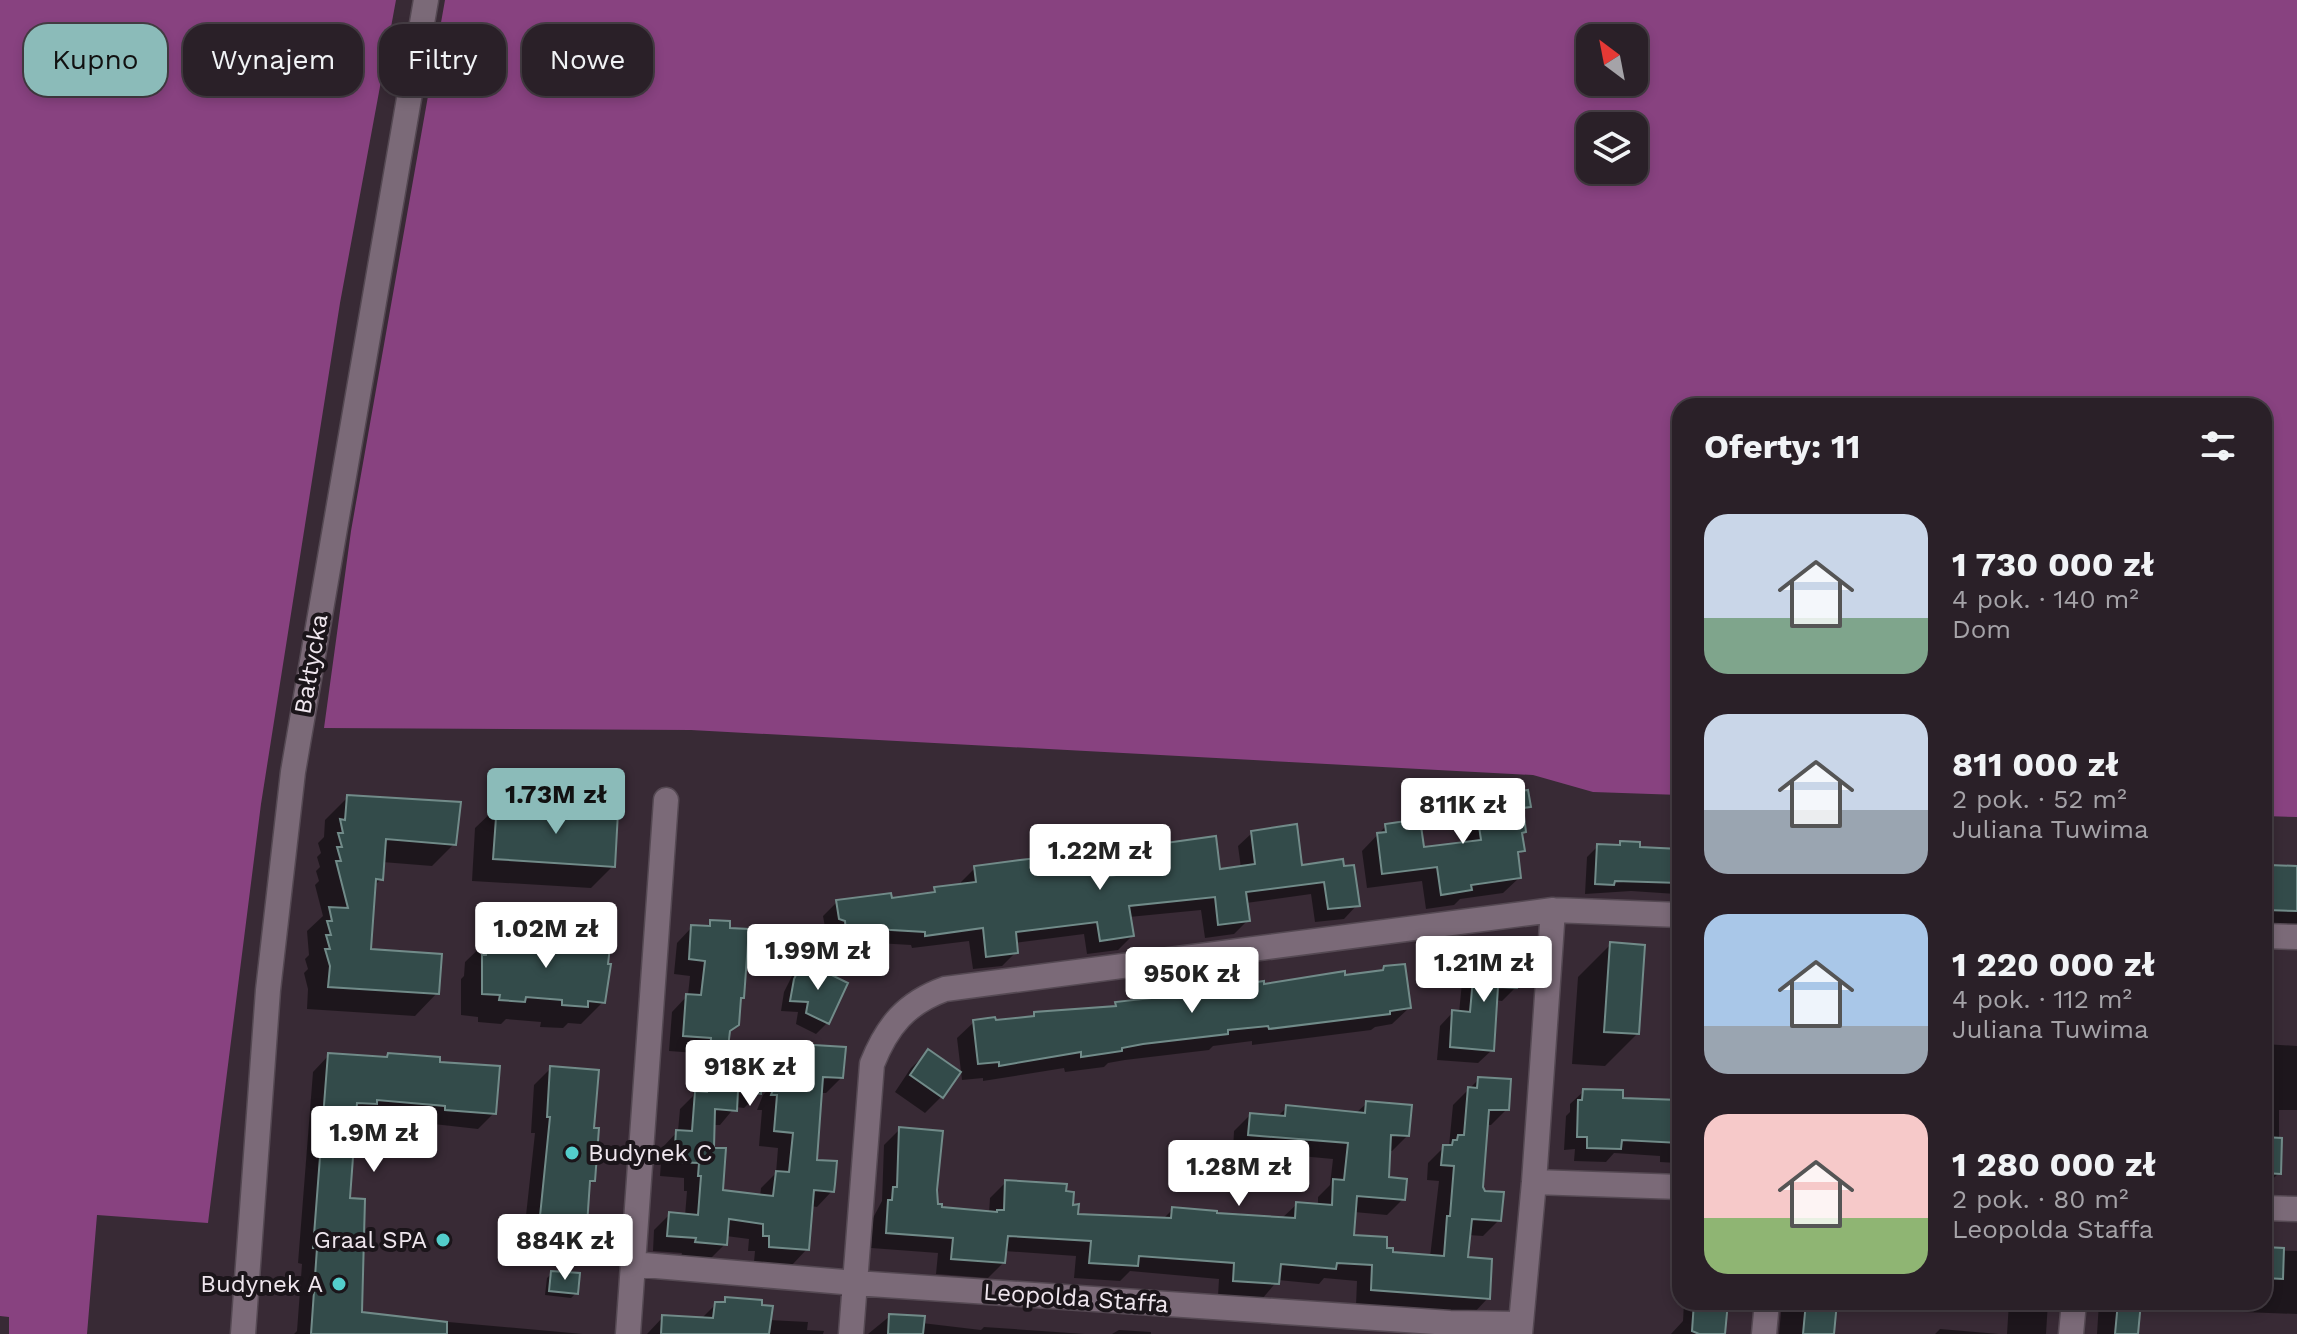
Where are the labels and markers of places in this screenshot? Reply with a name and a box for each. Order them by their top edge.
pin: 1.73M zł [473,768,639,836]
pin: 811K zł [1389,778,1537,846]
pin: 1.22M zł [1017,824,1183,892]
pin: 1.02M zł [463,902,629,970]
pin: 1.99M zł [735,924,901,992]
pin: 1.21M zł [1401,936,1567,1004]
pin: 950K zł [1118,947,1266,1015]
pin: 918K zł [676,1040,824,1108]
pin: 1.9M zł [300,1106,448,1174]
place label: Budynek C [588,1139,712,1167]
pin: 1.28M zł [1156,1140,1322,1208]
marker: Budynek C [563,1144,581,1162]
pin: 884K zł [491,1214,639,1282]
place label: Graal SPA [314,1226,427,1254]
marker: Graal SPA [434,1231,452,1249]
place label: Budynek A [200,1270,323,1298]
marker: Budynek A [330,1275,348,1293]

